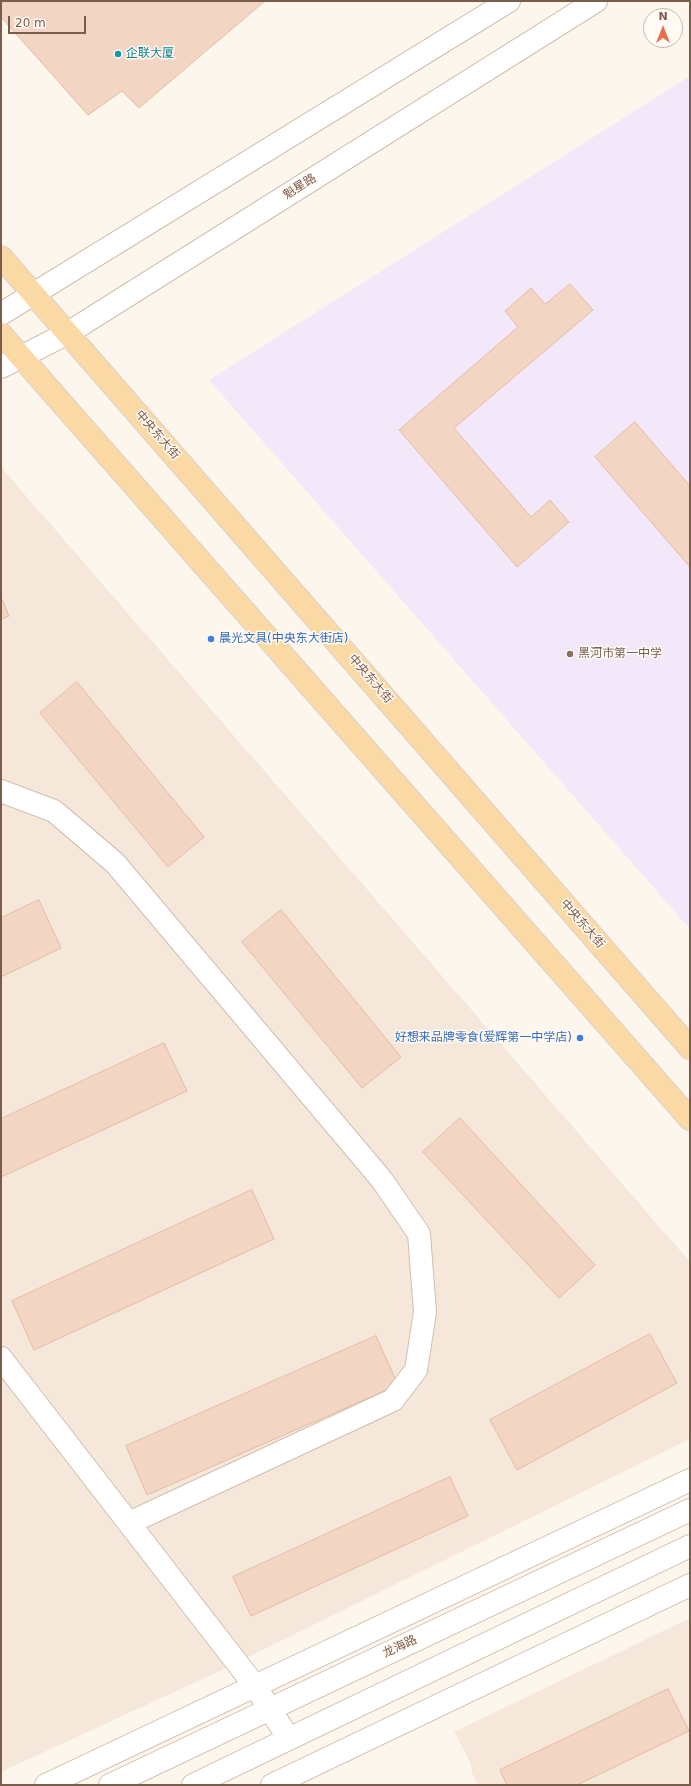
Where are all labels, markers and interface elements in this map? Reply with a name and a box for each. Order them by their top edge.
scale bar [10,8,88,34]
north arrow [643,8,683,48]
text: N [658,10,668,23]
text: 20 m [15,16,46,30]
place label: 企联大厦 [126,47,174,61]
marker: 企联大厦 [113,49,123,59]
street label: 魁星路 [281,171,319,203]
street label: 中央东大街 [132,408,182,462]
place label: 晨光文具(中央东大街店) [219,632,348,646]
marker: 晨光文具(中央东大街店) [206,634,216,644]
place label: 黑河市第一中学 [578,647,662,661]
marker: 黑河市第一中学 [565,649,575,659]
street label: 中央东大街 [345,652,395,706]
street label: 中央东大街 [557,897,607,951]
place label: 好想来品牌零食(爱辉第一中学店) [395,1031,572,1045]
marker: 好想来品牌零食(爱辉第一中学店) [575,1033,585,1043]
street label: 龙海路 [381,1633,419,1661]

